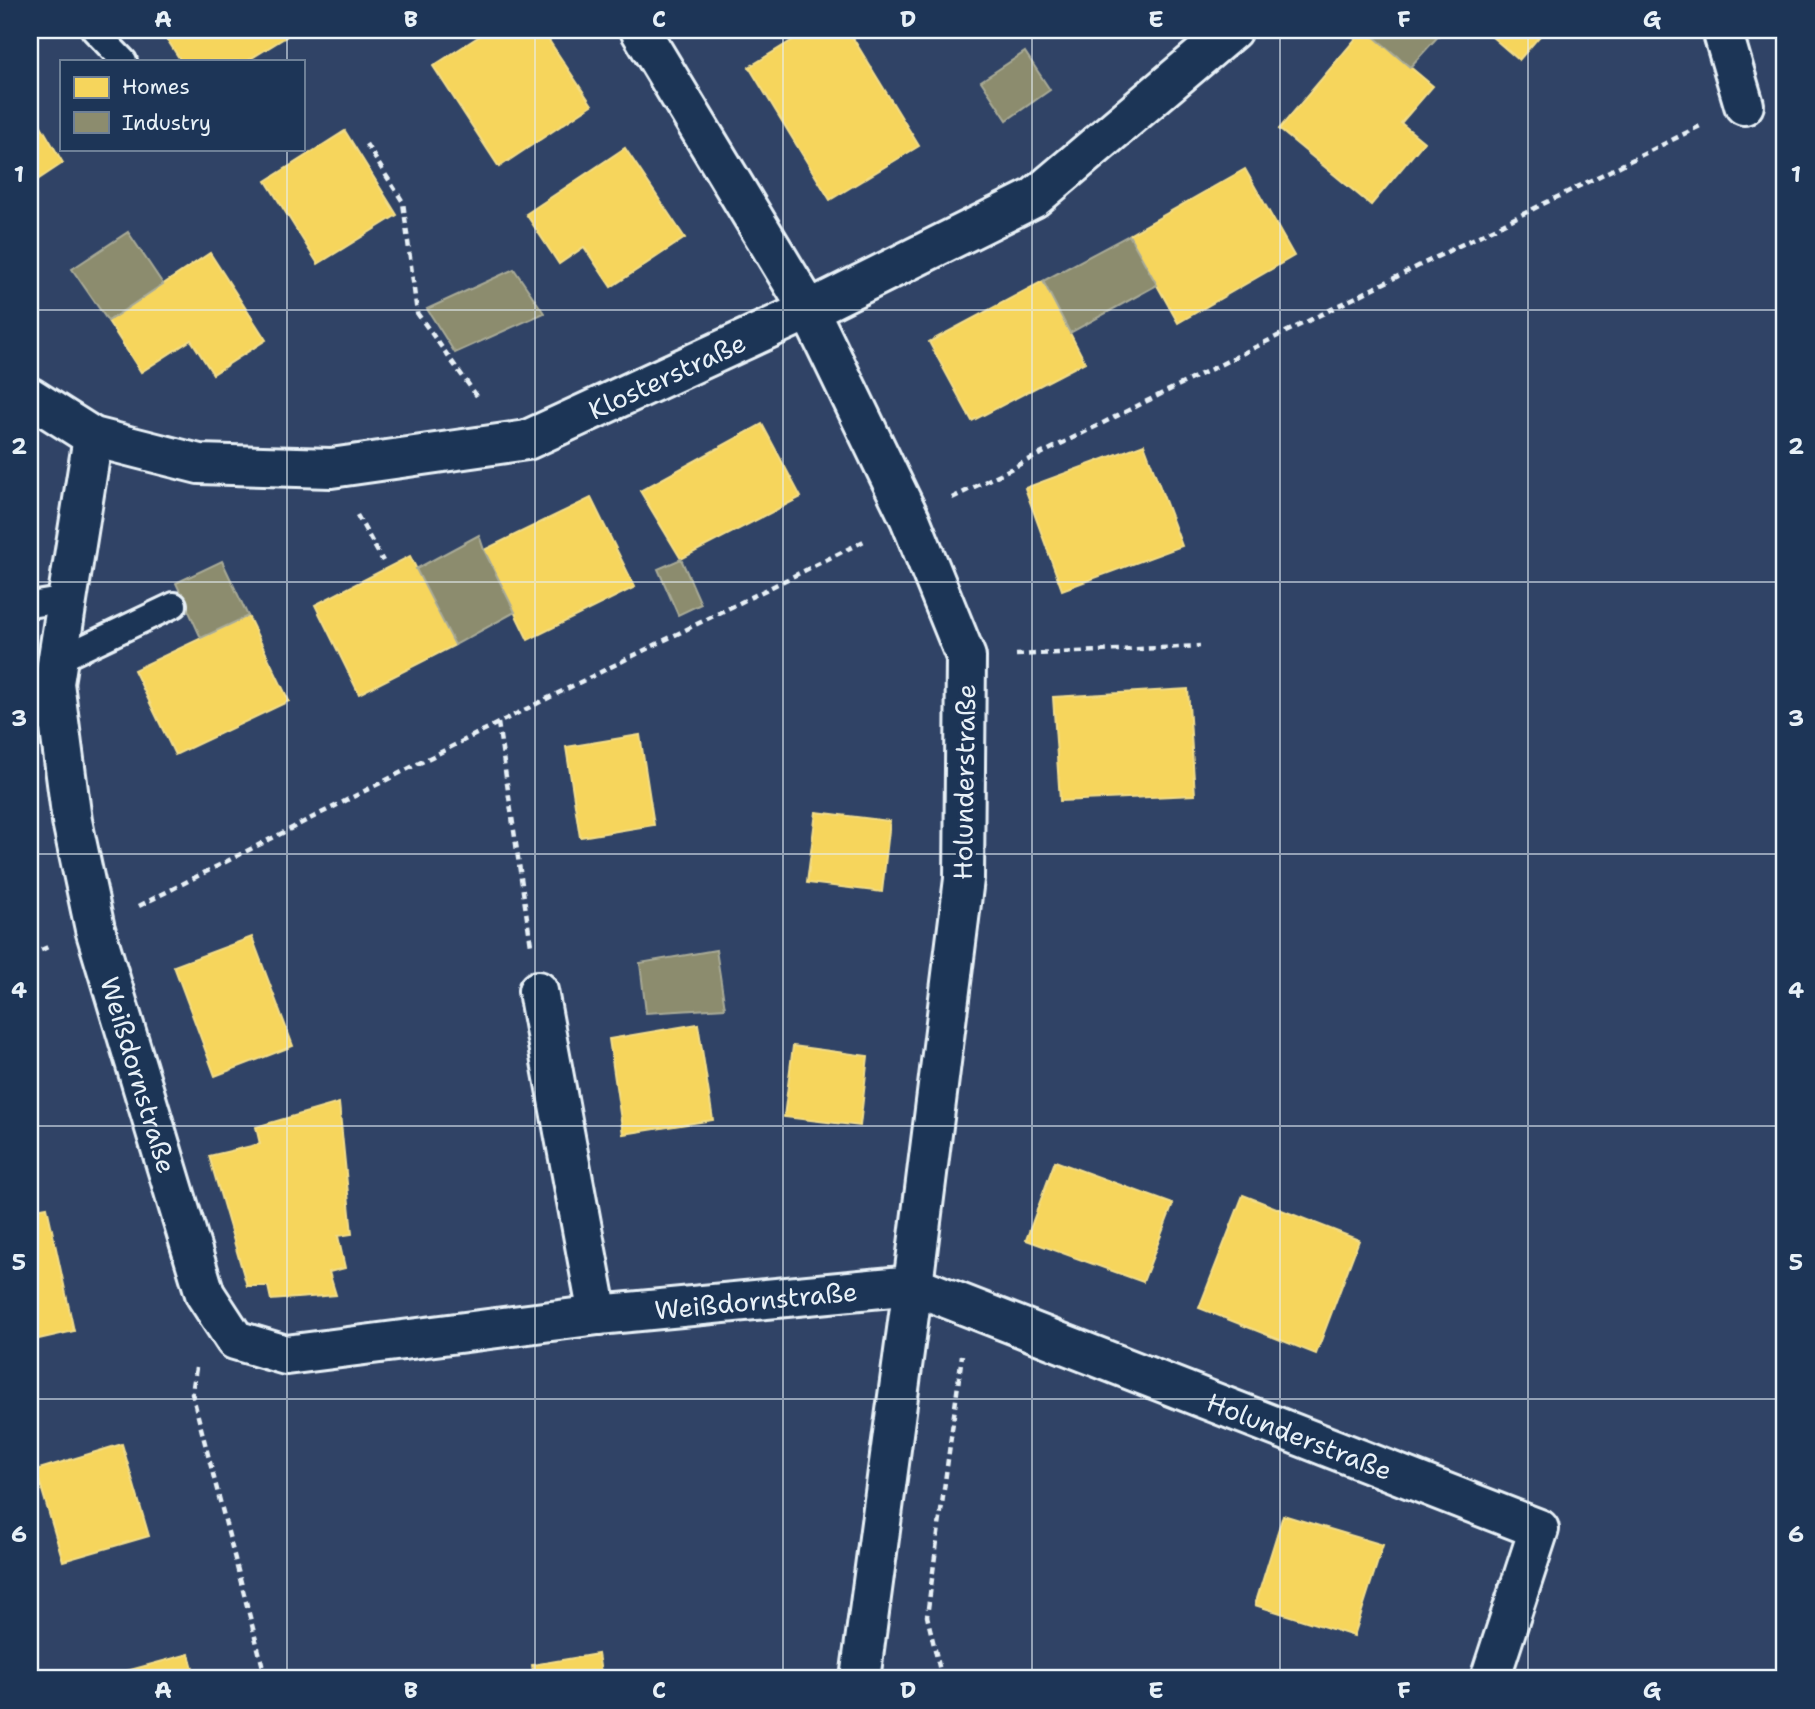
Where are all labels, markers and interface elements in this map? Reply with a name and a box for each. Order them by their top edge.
text: A [154,4,172,34]
text: B [404,4,418,34]
text: C [652,4,666,34]
text: D [900,4,916,34]
text: E [1148,4,1164,34]
text: F [1397,4,1411,34]
text: G [1643,4,1662,34]
legend [60,60,304,150]
text: Homes [122,73,190,101]
text: Industry [122,109,211,137]
text: 1 [14,159,24,189]
text: 1 [1791,159,1801,189]
street label: Klosterstraße [582,324,751,427]
text: 2 [11,431,27,461]
text: 2 [1788,431,1804,461]
street label: Holunderstraße [945,684,983,880]
text: 3 [11,703,27,733]
text: 3 [1788,703,1804,733]
street label: Weißdornstraße [93,972,185,1177]
text: 4 [11,975,27,1005]
text: 4 [1788,975,1804,1005]
text: 5 [12,1247,26,1277]
text: 5 [1789,1247,1803,1277]
street label: Weißdornstraße [653,1273,859,1327]
street label: Holunderstraße [1202,1384,1397,1488]
text: 6 [11,1519,27,1549]
text: 6 [1788,1519,1804,1549]
text: A [154,1675,172,1705]
text: B [404,1675,418,1705]
text: C [652,1675,666,1705]
text: D [900,1675,916,1705]
text: E [1148,1675,1164,1705]
text: F [1397,1675,1411,1705]
text: G [1643,1675,1662,1705]

